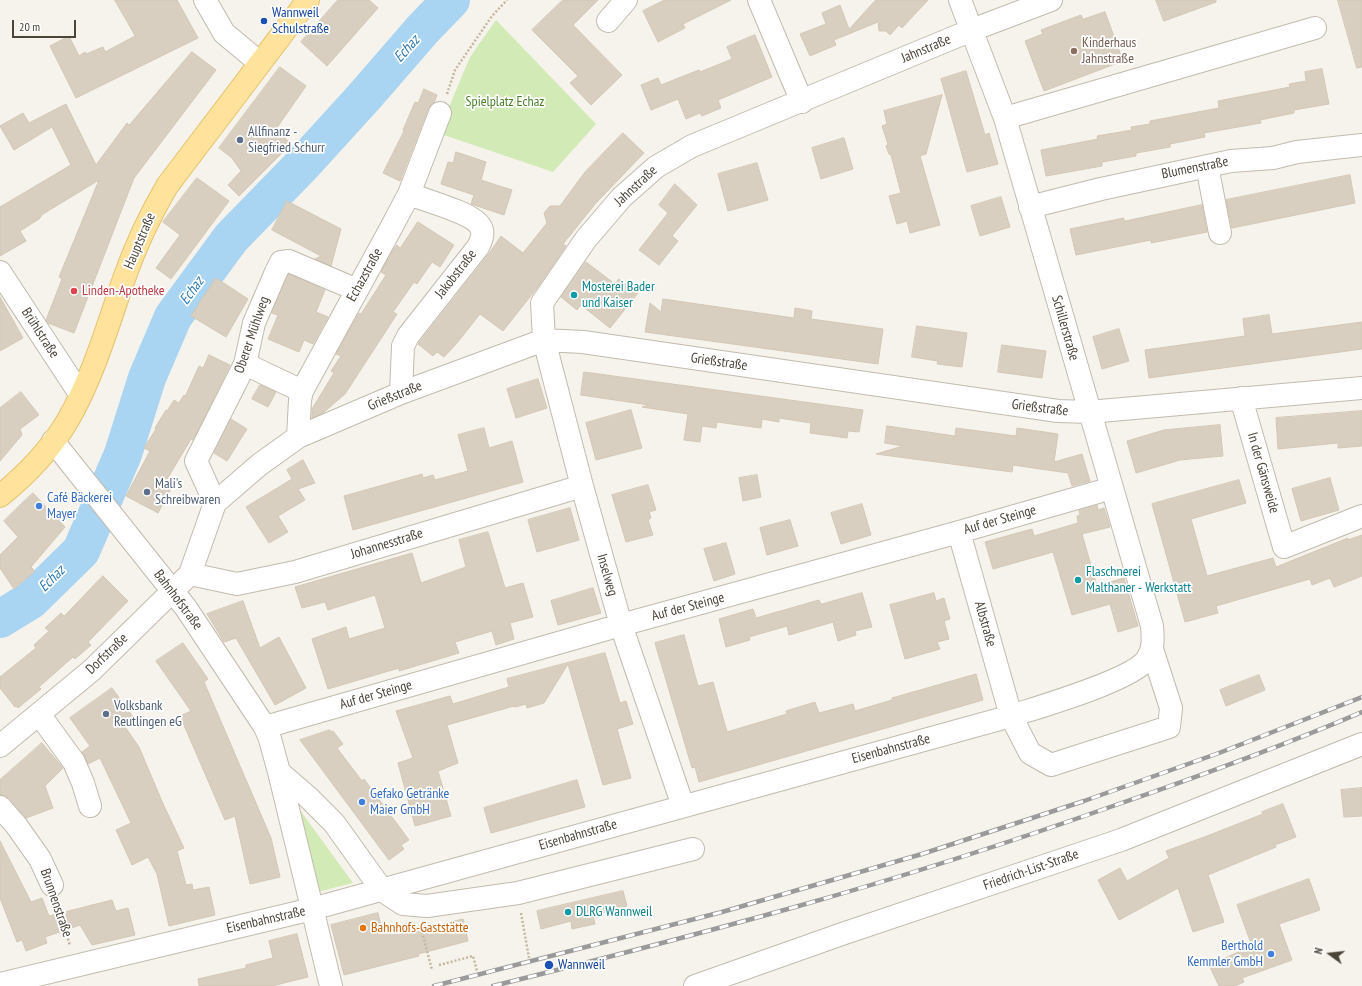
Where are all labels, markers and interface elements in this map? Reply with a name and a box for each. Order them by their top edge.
place label: Wannweil Schulstraße [272,5,329,38]
scale bar [14,12,78,38]
marker: Wannweil Schulstraße [259,16,269,26]
text: 20 m [19,19,40,34]
street label: Jahnstraße [899,31,953,67]
water label: Echaz [390,32,424,66]
place label: Kinderhaus Jahnstraße [1082,35,1136,68]
marker: Kinderhaus Jahnstraße [1069,46,1079,56]
park label: Spielplatz Echaz [466,94,544,110]
place label: Allfinanz - Siegfried Schurr [248,124,325,156]
marker: Allfinanz - Siegfried Schurr [235,135,245,145]
street label: Blumenstraße [1160,153,1230,183]
street label: Jahnstraße [611,162,661,210]
street label: Hauptstraße [121,210,159,272]
street label: Echazstraße [343,245,387,305]
street label: Jakobstraße [432,246,480,302]
water label: Echaz [176,274,208,308]
place label: Mosterei Bader und Kaiser [582,279,655,312]
place label: Linden-Apotheke [82,283,165,299]
marker: Linden-Apotheke [69,286,79,296]
marker: Mosterei Bader und Kaiser [569,290,579,300]
street label: Oberer Mühlweg [231,294,273,376]
street label: Schillerstraße [1048,294,1082,362]
street label: Brühlstraße [18,305,62,361]
street label: Grießstraße [690,350,748,374]
street label: Grießstraße [365,378,425,414]
street label: Grießstraße [1011,396,1069,420]
street label: In der Gänsweide [1243,431,1283,515]
place label: Mali's Schreibwaren [155,476,220,508]
marker: Mali's Schreibwaren [142,487,152,497]
place label: Café Bäckerei Mayer [47,490,112,522]
marker: Café Bäckerei Mayer [34,501,44,511]
street label: Auf der Steinge [962,502,1038,538]
street label: Johannesstraße [349,525,425,563]
street label: Inselweg [593,552,621,598]
water label: Echaz [35,562,69,596]
place label: Flaschnerei Malthaner - Werkstatt [1086,564,1191,596]
street label: Bahnhofstraße [150,567,206,633]
marker: Flaschnerei Malthaner - Werkstatt [1073,575,1083,585]
street label: Auf der Steinge [650,589,726,625]
street label: Albstraße [971,599,999,649]
street label: Dorfstraße [83,630,131,678]
street label: Auf der Steinge [338,677,414,713]
place label: Volksbank Reutlingen eG [114,698,182,730]
marker: Volksbank Reutlingen eG [101,709,111,719]
street label: Eisenbahnstraße [850,730,932,768]
place label: Gefako Getränke Maier GmbH [370,786,449,818]
marker: Gefako Getränke Maier GmbH [357,797,367,807]
street label: Eisenbahnstraße [537,816,619,854]
street label: Friedrich-List-Straße [981,846,1081,894]
street label: Brunnenstraße [36,867,76,939]
street label: Eisenbahnstraße [225,903,307,937]
place label: DLRG Wannweil [576,904,652,920]
marker: DLRG Wannweil [563,907,573,917]
place label: Bahnhofs-Gaststätte [371,920,469,936]
marker: Bahnhofs-Gaststätte [358,923,368,933]
north arrow [1310,934,1350,974]
place label: Berthold Kemmler GmbH [1187,938,1263,970]
text: N [1311,946,1326,956]
marker: Berthold Kemmler GmbH [1266,949,1276,959]
place label: Wannweil [558,957,605,973]
marker: Wannweil [543,959,555,971]

